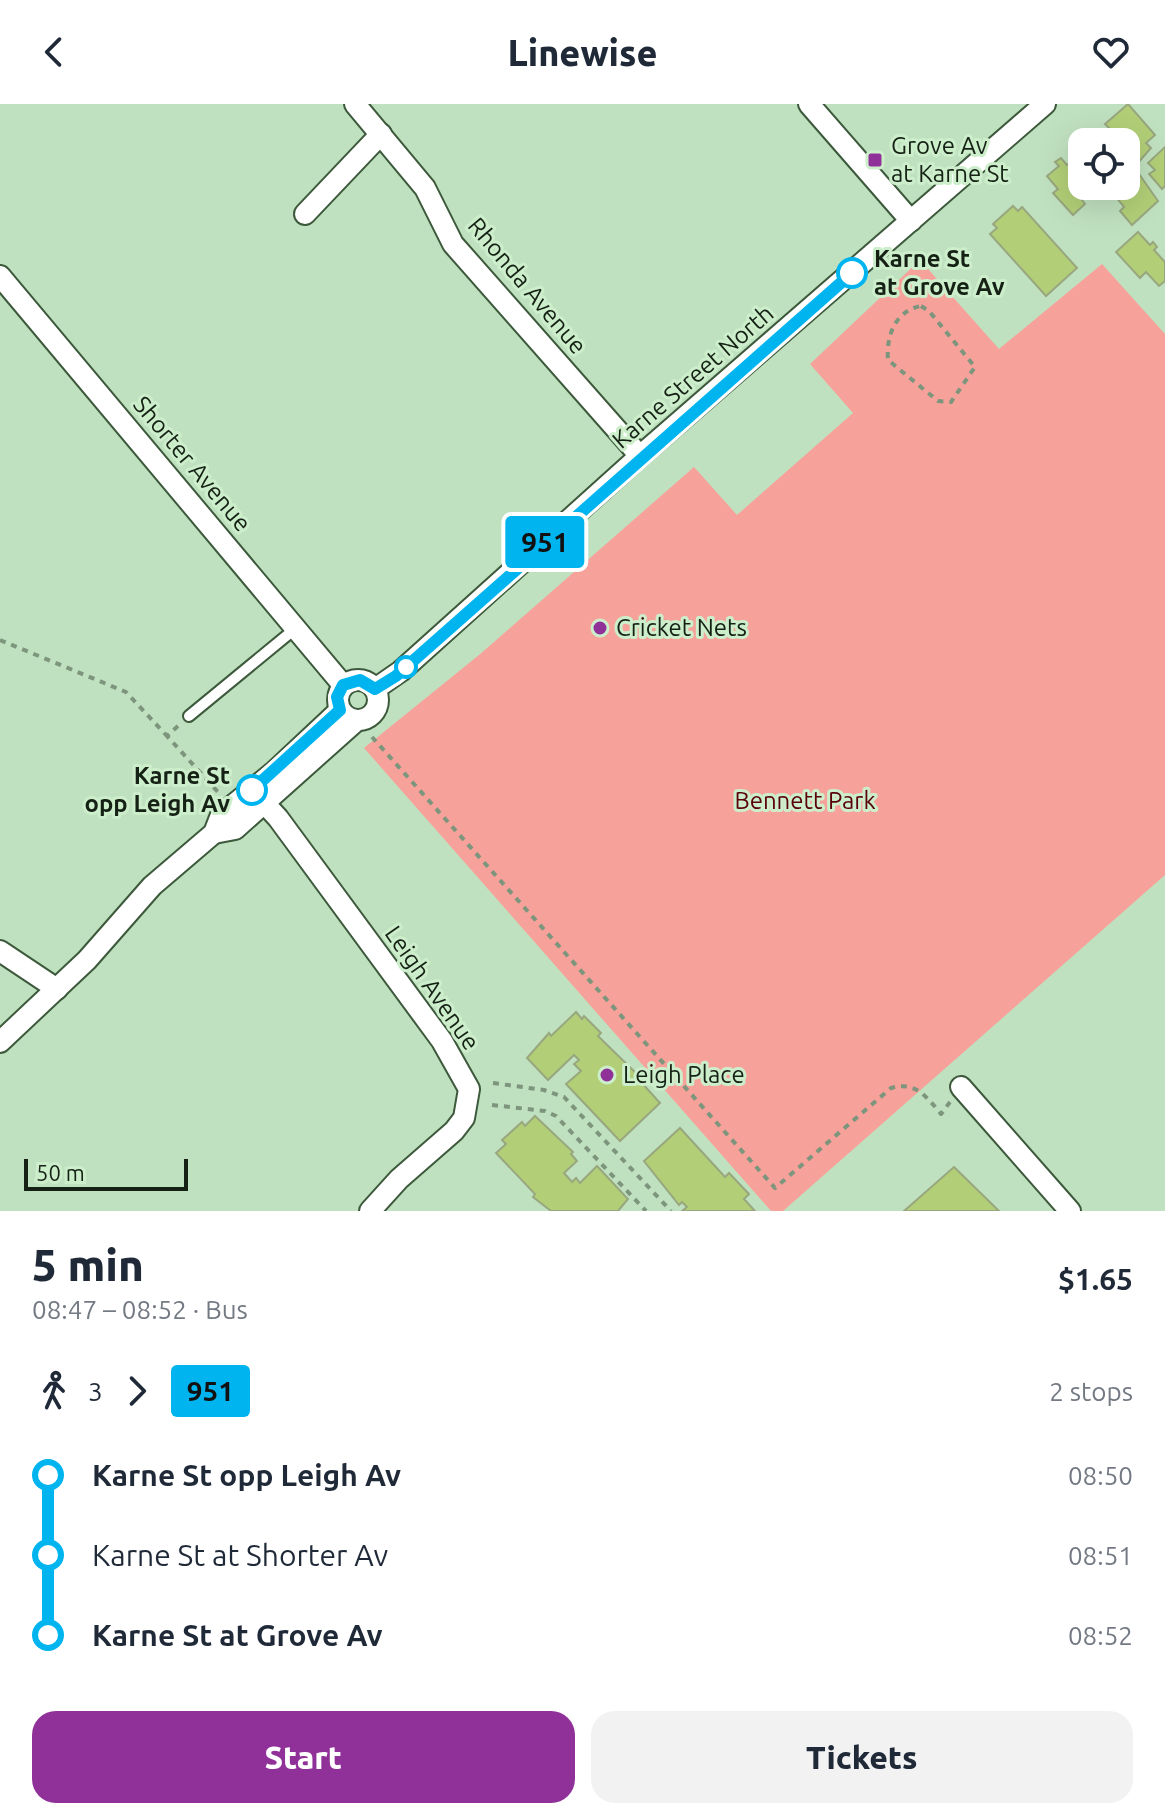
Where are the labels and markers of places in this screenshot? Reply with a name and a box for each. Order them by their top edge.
place label: Grove Av at Karne St [891,132,1009,187]
marker: Grove Av at Karne St [866,151,884,169]
place label: Karne St at Grove Av [874,245,1005,300]
marker: Karne St at Grove Av [837,258,867,288]
place label: Cricket Nets [616,614,747,641]
marker: Cricket Nets [591,619,609,637]
unlabelled marker [395,656,417,678]
place label: Karne St opp Leigh Av [85,762,230,817]
marker: Karne St opp Leigh Av [237,775,267,805]
place label: Leigh Place [623,1061,745,1088]
marker: Leigh Place [598,1066,616,1084]

